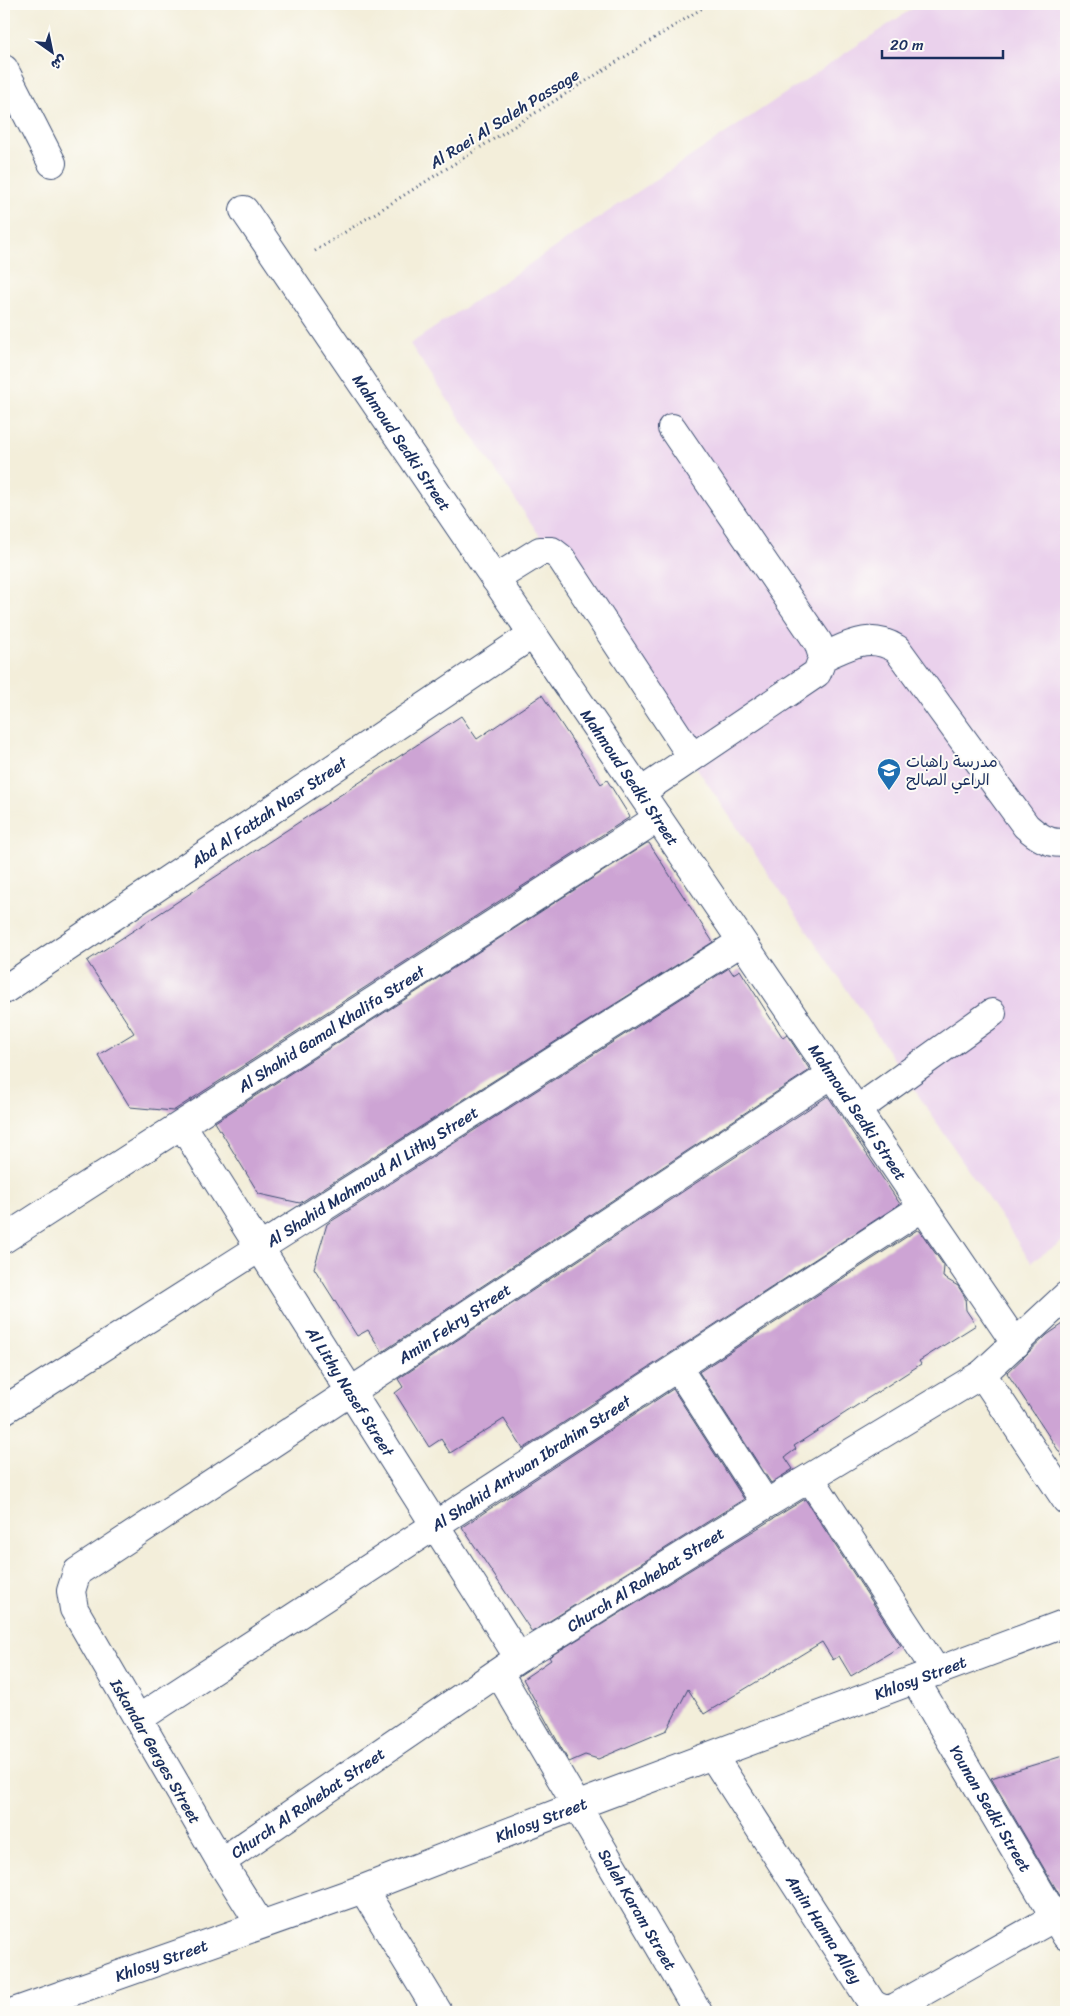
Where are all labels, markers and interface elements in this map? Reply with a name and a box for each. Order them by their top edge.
north arrow [28,28,78,78]
scale bar [882,28,1004,60]
text: 20 m [890,32,924,58]
text: ش [46,48,72,77]
street label: Al Raei Al Saleh Passage [422,60,585,177]
street label: Mahmoud Sedki Street [344,368,459,517]
street label: Mahmoud Sedki Street [572,703,687,852]
place label: مدرسة راهبات الراعي الصالح [906,747,998,794]
street label: Abd Al Fattah Nasr Street [184,749,354,876]
school or university icon: مدرسة راهبات الراعي الصالح [876,757,902,791]
street label: Al Shahid Gamal Khalifa Street [231,957,432,1101]
street label: Mahmoud Sedki Street [800,1037,915,1187]
street label: Al Shahid Mahmoud Al Lithy Street [259,1098,484,1256]
street label: Amin Fekry Street [391,1275,517,1372]
street label: Al Lithy Nasef Street [297,1320,402,1463]
street label: Al Shahid Antwan Ibrahim Street [424,1387,637,1540]
street label: Church Al Rahebat Street [561,1519,731,1640]
street label: Khlosy Street [870,1647,971,1708]
street label: Iskandar Gerges Street [101,1672,209,1830]
street label: Younan Sedki Street [941,1739,1039,1878]
street label: Church Al Rahebat Street [225,1740,391,1867]
street label: Khlosy Street [491,1789,591,1851]
street label: Saleh Karam Street [590,1843,685,1976]
street label: Amin Hanna Alley [777,1868,871,1991]
street label: Khlosy Street [111,1931,212,1990]

